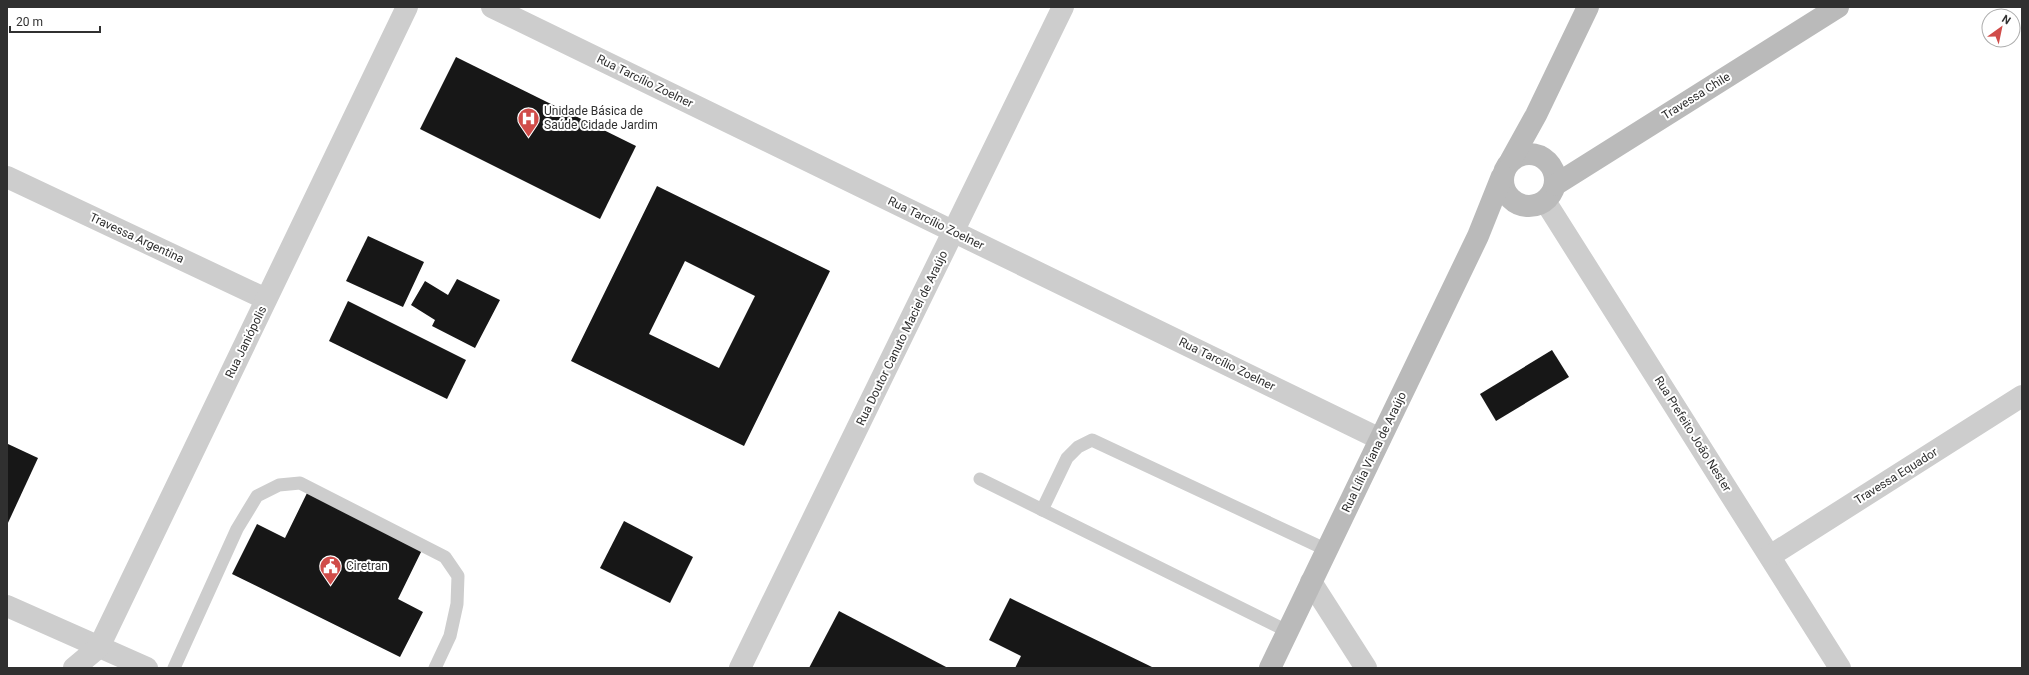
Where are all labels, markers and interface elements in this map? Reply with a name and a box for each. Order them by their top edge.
scale bar [10,8,100,34]
north arrow [1981,8,2021,48]
text: N [1999,12,2013,28]
text: 20 m [16,15,43,29]
street label: Rua Tarcílio Zoelner [595,52,695,110]
street label: Travessa Chile [1659,70,1733,122]
place label: Unidade Básica de Saúde Cidade Jardim [544,104,658,132]
hospital icon: Unidade Básica de Saúde Cidade Jardim [515,105,541,138]
street label: Rua Tarcílio Zoelner [886,194,986,252]
street label: Travessa Argentina [88,210,186,266]
street label: Rua Doutor Canuto Maciel de Araújo [853,248,951,428]
street label: Rua Janiópolis [222,304,270,380]
street label: Rua Tarcílio Zoelner [1177,335,1277,393]
street label: Rua Prefeito João Nester [1652,374,1734,494]
street label: Rua Lília Viana de Araújo [1339,389,1409,514]
street label: Travessa Equador [1852,445,1940,507]
public building icon: Ciretran [318,553,344,586]
place label: Ciretran [346,559,388,573]

